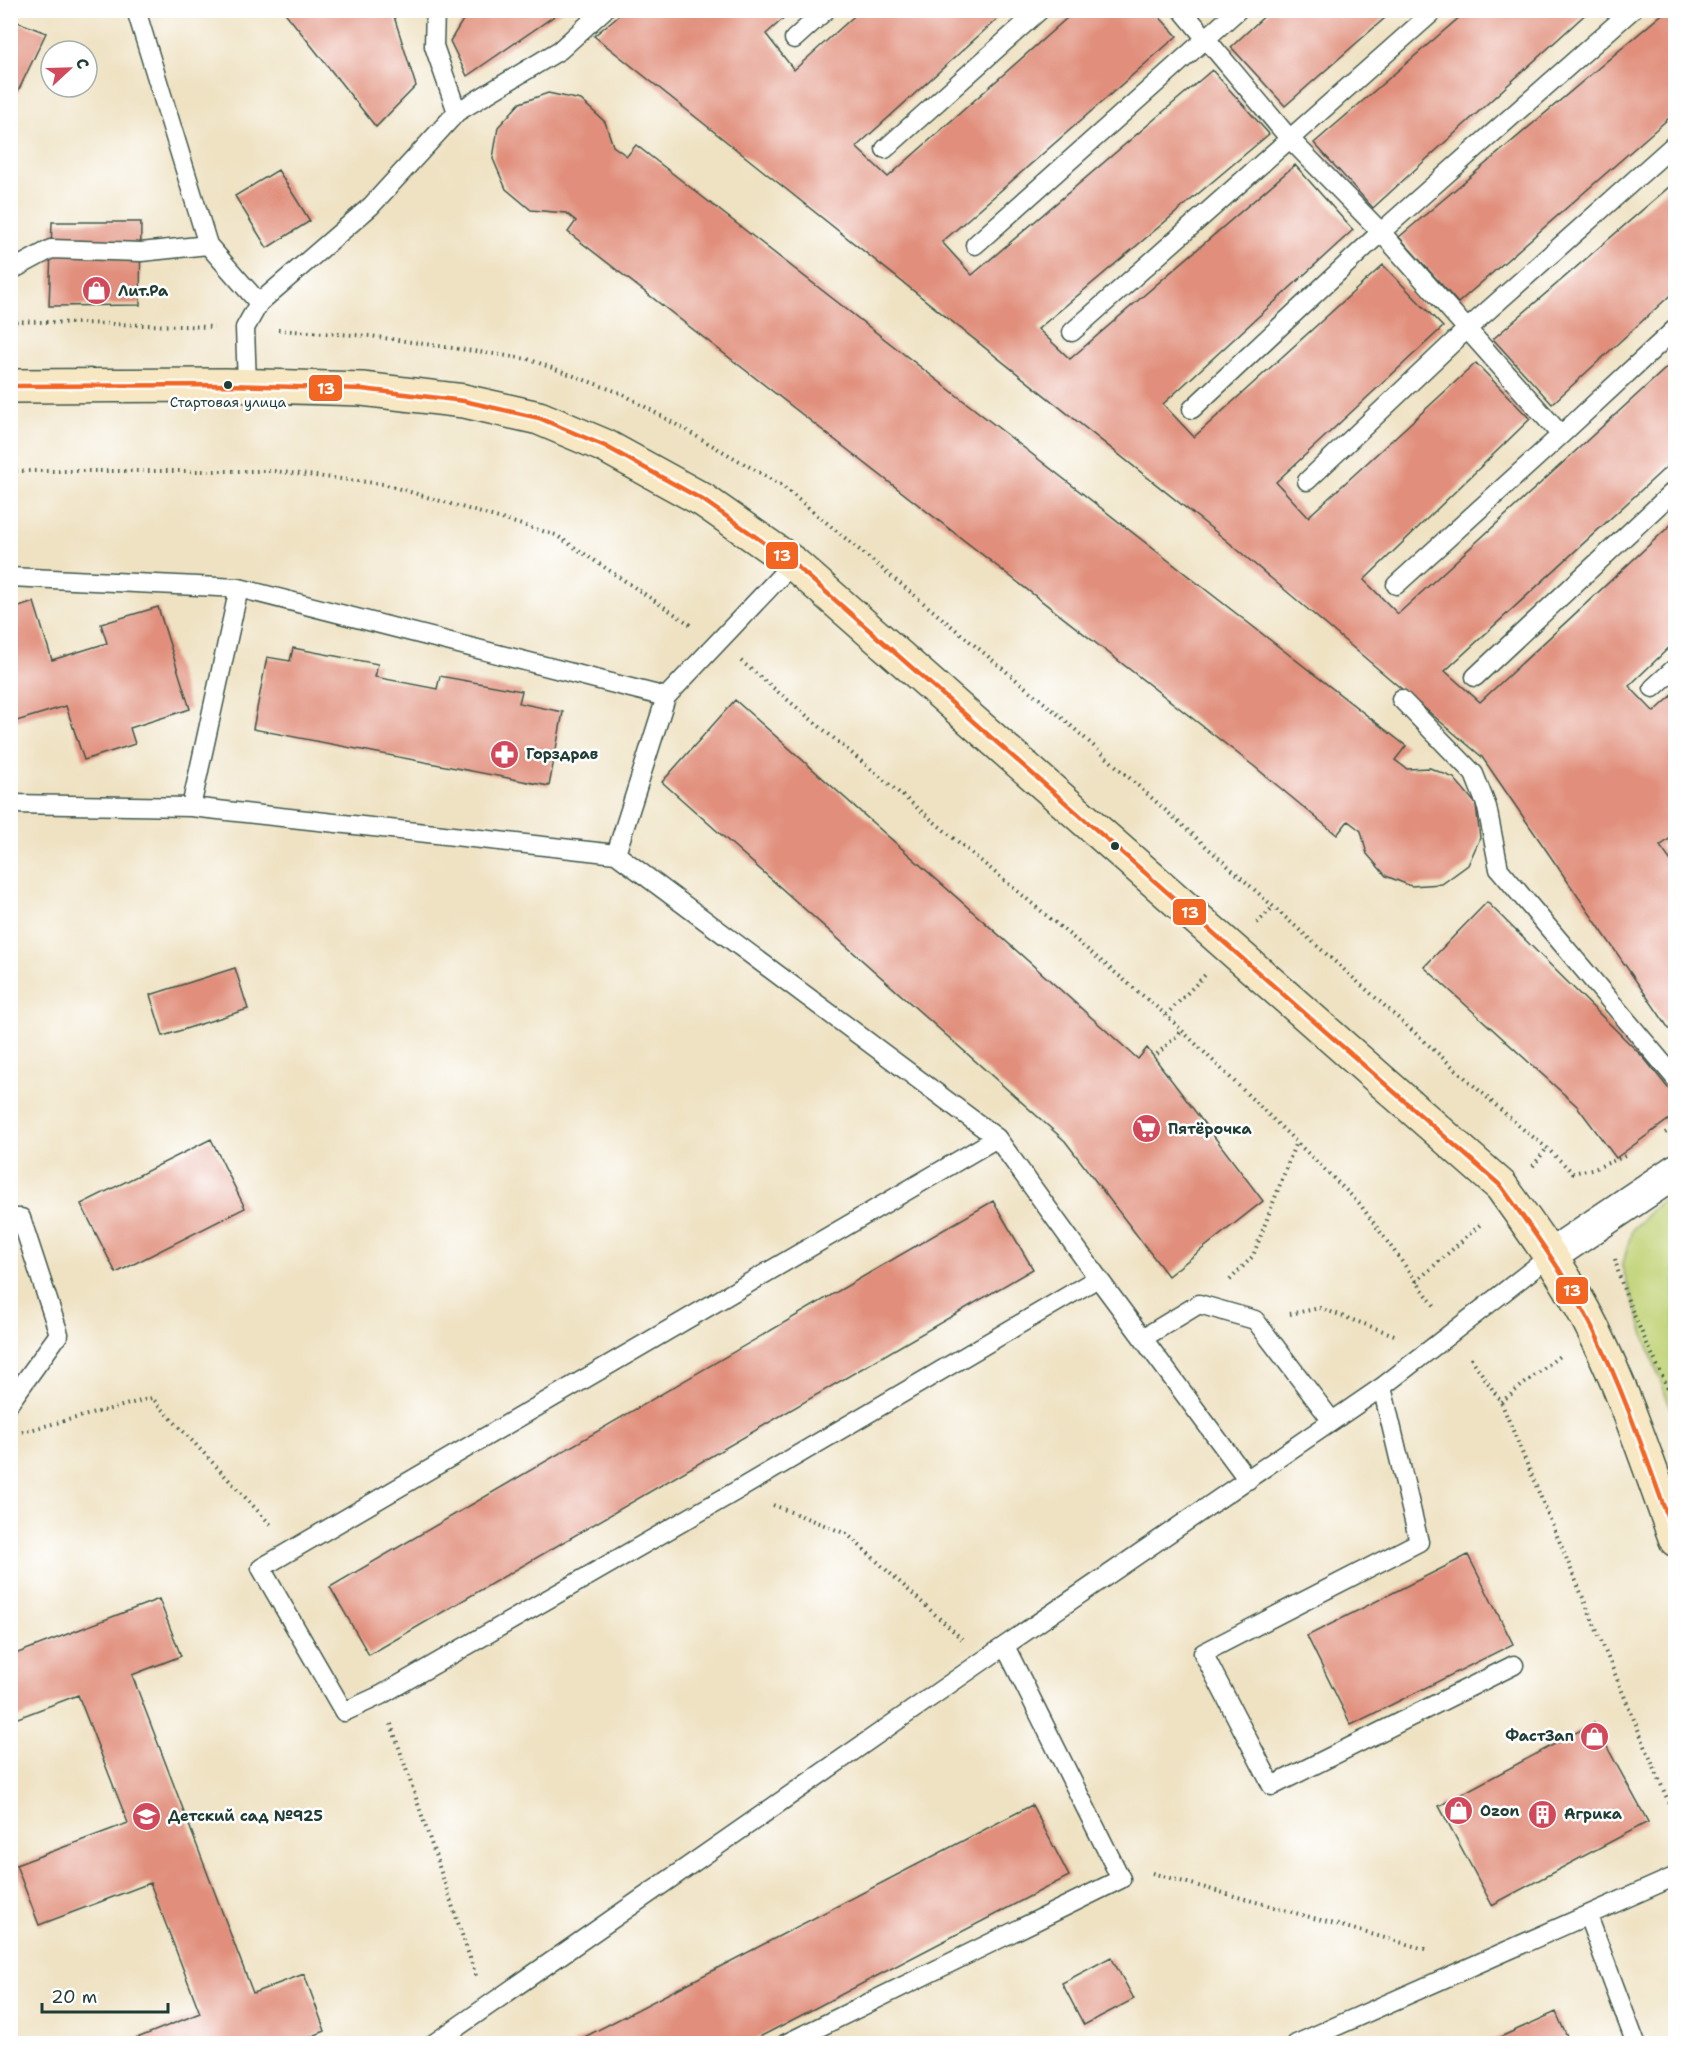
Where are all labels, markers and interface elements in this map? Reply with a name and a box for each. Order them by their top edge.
north arrow [39,39,99,99]
text: С [71,55,94,72]
shop icon: Лит.Ра [81,275,113,307]
place label: Лит.Ра [118,281,169,301]
line badge: 13 [308,374,343,402]
text: 13 [317,378,335,399]
marker: Стартовая улица [222,379,234,391]
place label: Стартовая улица [170,393,287,411]
line badge: 13 [765,541,799,570]
text: 13 [773,545,791,566]
pharmacy icon: Горздрав [489,738,521,770]
place label: Горздрав [526,744,598,764]
unlabelled marker [1109,840,1121,852]
line badge: 13 [1172,898,1207,926]
text: 13 [1181,902,1199,923]
supermarket icon: Пятёрочка [1131,1113,1163,1145]
place label: Пятёрочка [1168,1119,1252,1139]
line badge: 13 [1555,1276,1589,1305]
text: 13 [1563,1280,1581,1301]
shop icon: ФастЗап [1579,1720,1611,1752]
place label: ФастЗап [1505,1726,1574,1746]
shop icon: Ozon [1443,1795,1475,1827]
building icon: Агрика [1527,1798,1559,1830]
school or university icon: Детский сад №925 [131,1800,163,1832]
place label: Ozon [1480,1801,1520,1821]
place label: Агрика [1564,1804,1623,1824]
place label: Детский сад №925 [168,1806,323,1826]
scale bar [42,1976,168,2014]
text: 20 m [51,1985,97,2009]

